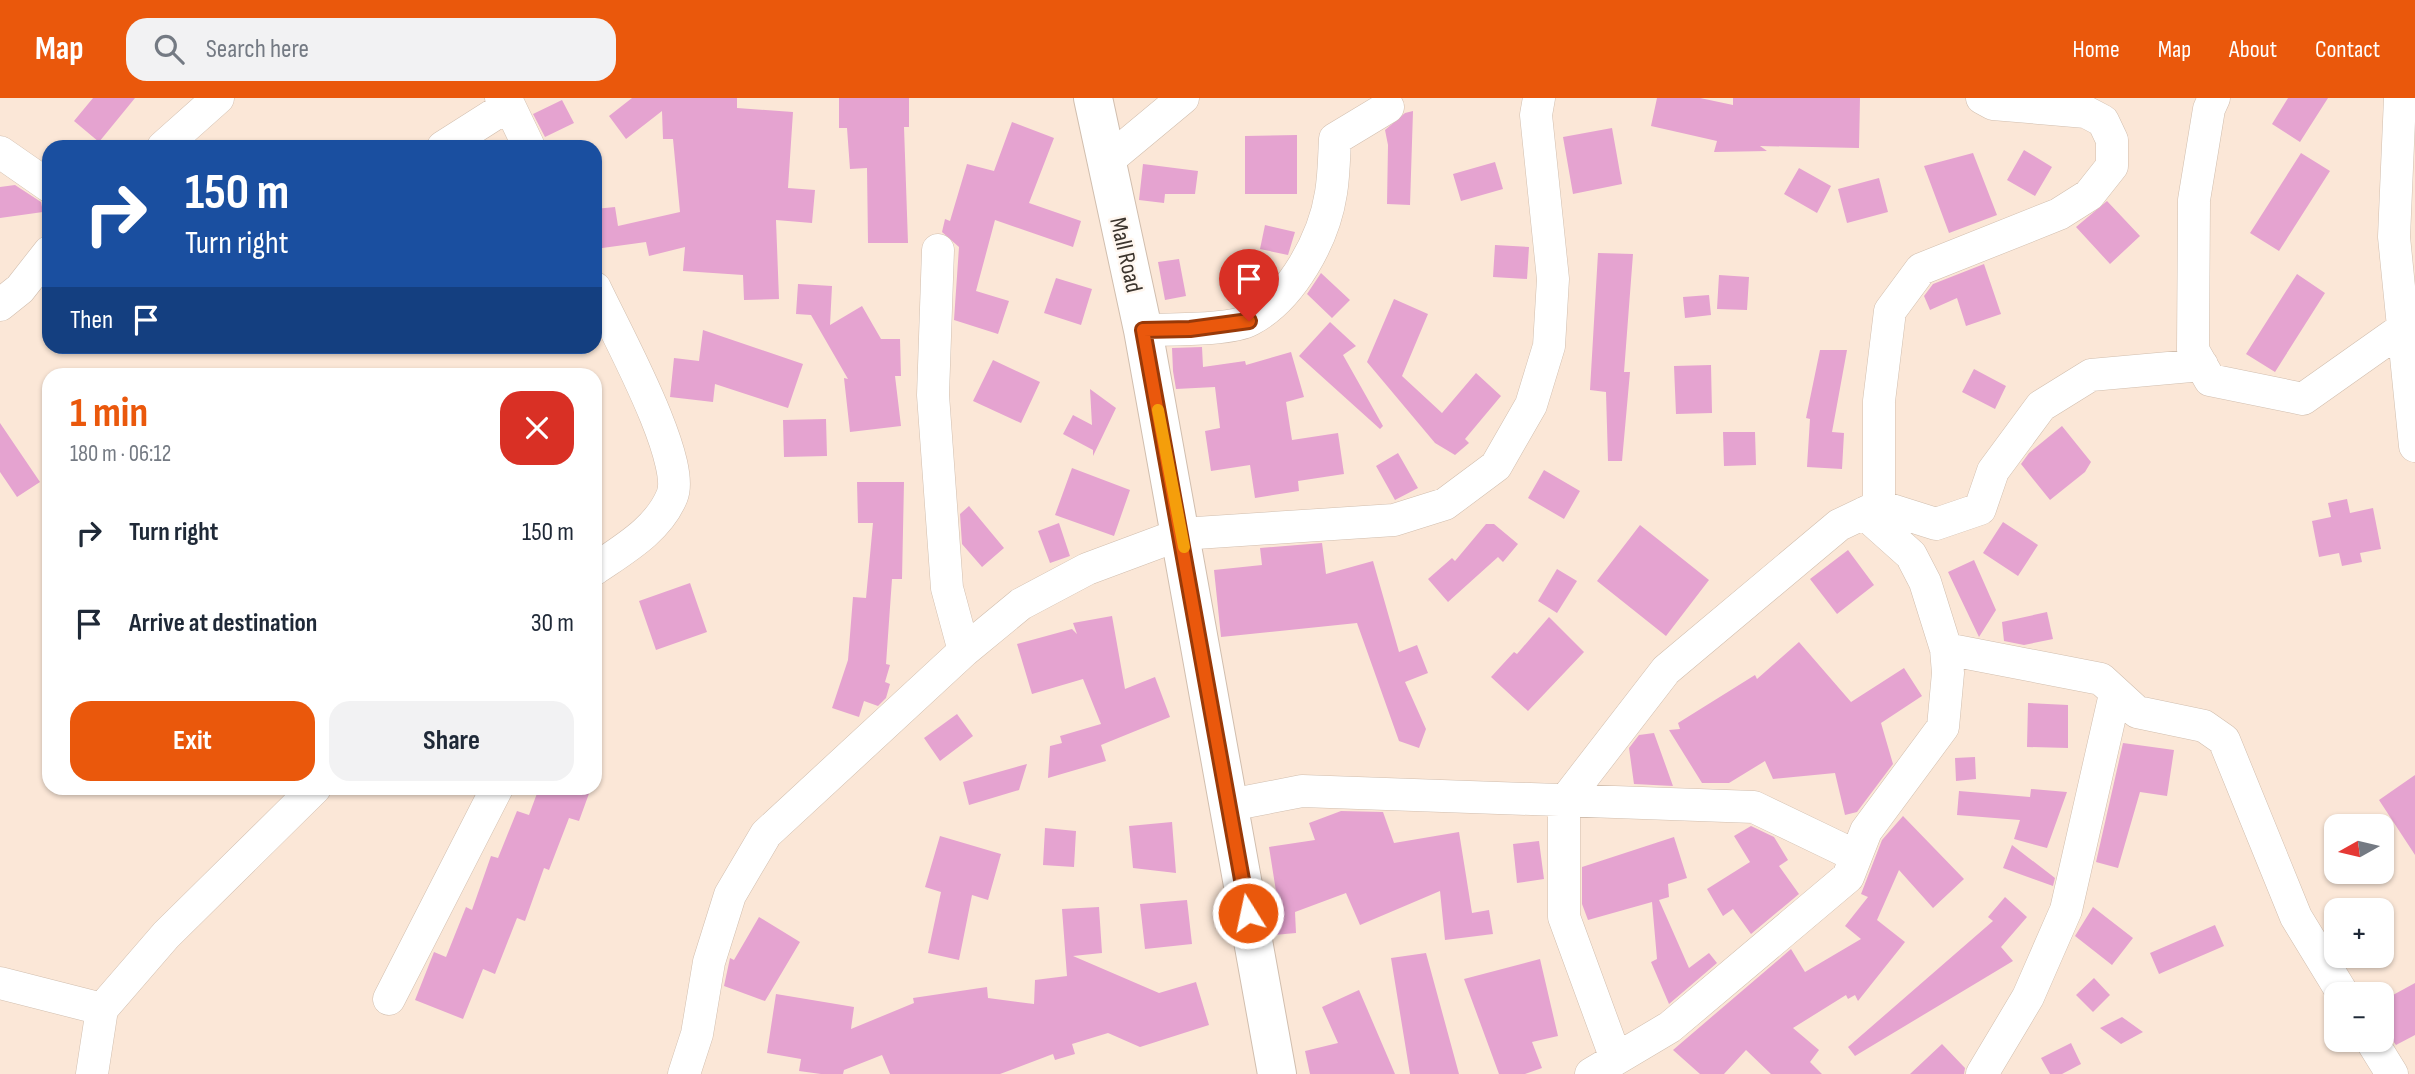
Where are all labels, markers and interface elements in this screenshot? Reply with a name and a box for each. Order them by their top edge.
search box [126,18,616,81]
text: Map [35,29,84,69]
icon: search [150,30,188,68]
text: Search here [206,34,309,65]
text: Home [2072,35,2120,64]
text: Map [2158,35,2191,64]
text: About [2229,35,2277,64]
text: Contact [2315,35,2380,64]
text: 150 m [185,164,289,223]
icon: right [70,168,161,259]
street label: Mall Road [1103,215,1149,295]
text: Turn right [185,224,289,263]
pin [1219,249,1279,321]
icon: arrive [1230,260,1268,298]
icon: arrive [127,301,165,339]
text: Then [70,305,113,336]
text: 1 min [70,388,148,439]
button: close [500,391,574,465]
text: 180 m · 06:12 [70,440,171,468]
icon: right [70,514,108,552]
text: Turn right [129,517,218,548]
text: 150 m [522,517,574,548]
icon: arrive [70,605,108,643]
text: Arrive at destination [129,608,317,639]
text: 30 m [531,608,574,639]
button: Exit [70,701,315,781]
button: Share [329,701,574,781]
north arrow [2324,814,2394,884]
map controls [2324,814,2394,1052]
position arrow [1211,876,1285,950]
button: + [2324,898,2394,968]
button: − [2324,982,2394,1052]

